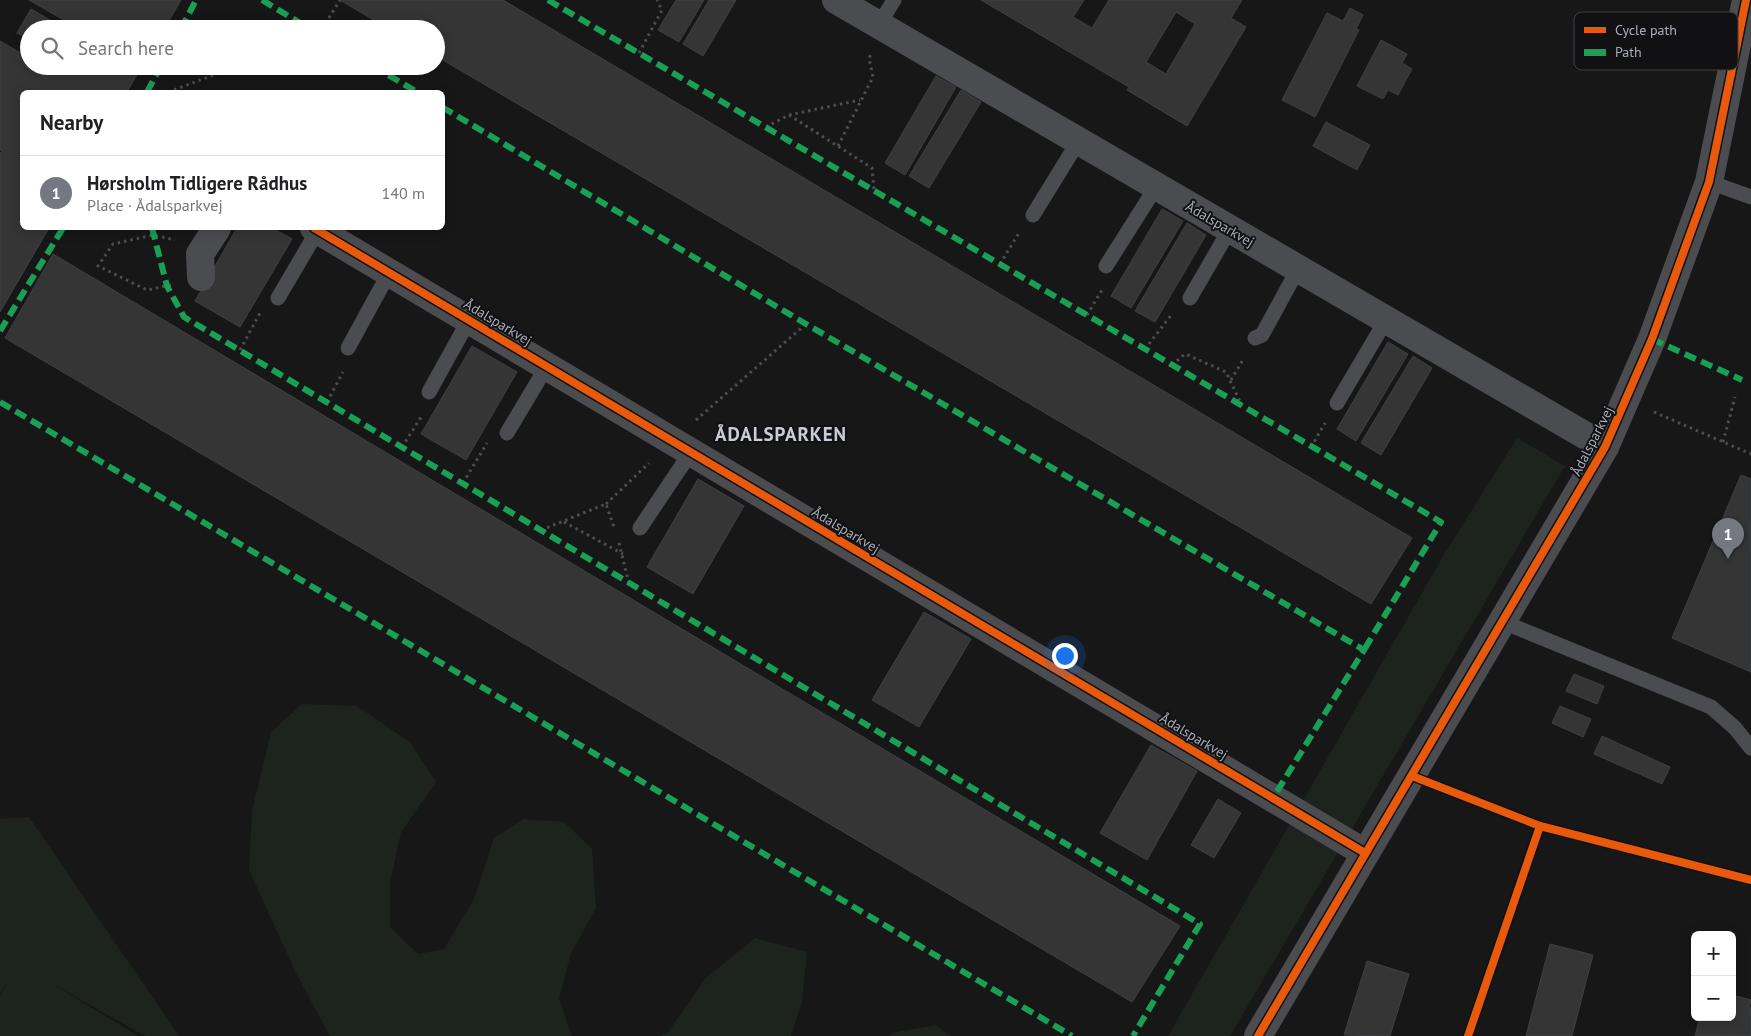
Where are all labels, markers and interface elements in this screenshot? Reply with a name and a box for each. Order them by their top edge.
legend [1574,12,1738,70]
search box [20,20,445,75]
text: Cycle path [1615,21,1677,39]
icon: search [38,34,66,62]
text: Search here [78,36,174,60]
text: Path [1615,43,1642,61]
text: Nearby [40,109,103,136]
text: Hørsholm Tidligere Rådhus [87,171,307,195]
text: 1 [51,183,61,203]
text: 140 m [382,183,425,203]
text: Place · Ådalsparkvej [87,195,223,215]
street label: Ådalsparkvej [1183,197,1257,251]
street label: Ådalsparkvej [461,295,535,349]
street label: Ådalsparkvej [1567,403,1617,479]
district label: ÅDALSPARKEN [715,422,847,446]
street label: Ådalsparkvej [809,503,883,557]
pin: 1 [1712,518,1744,559]
your location [1052,643,1078,669]
street label: Ådalsparkvej [1157,709,1231,763]
map controls [1691,931,1736,1021]
button: + [1691,931,1736,976]
button: − [1691,976,1736,1021]

